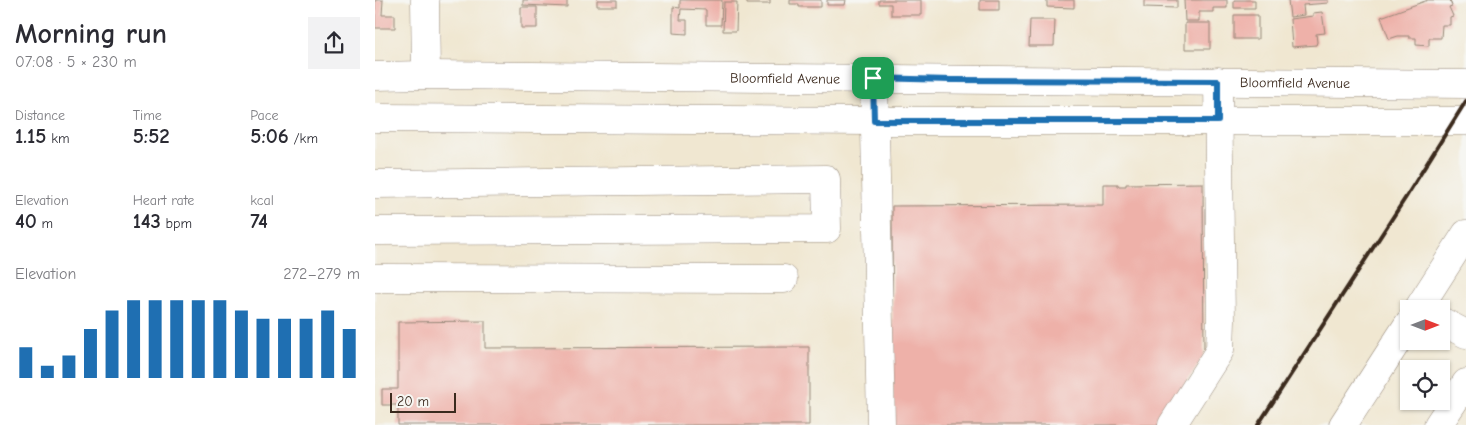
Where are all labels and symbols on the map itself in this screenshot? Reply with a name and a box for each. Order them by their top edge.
pin [852,57,894,99]
street label: Bloomfield Avenue [730,69,840,87]
street label: Bloomfield Avenue [1240,74,1350,91]
north arrow [1400,300,1450,350]
scale bar [390,390,456,413]

